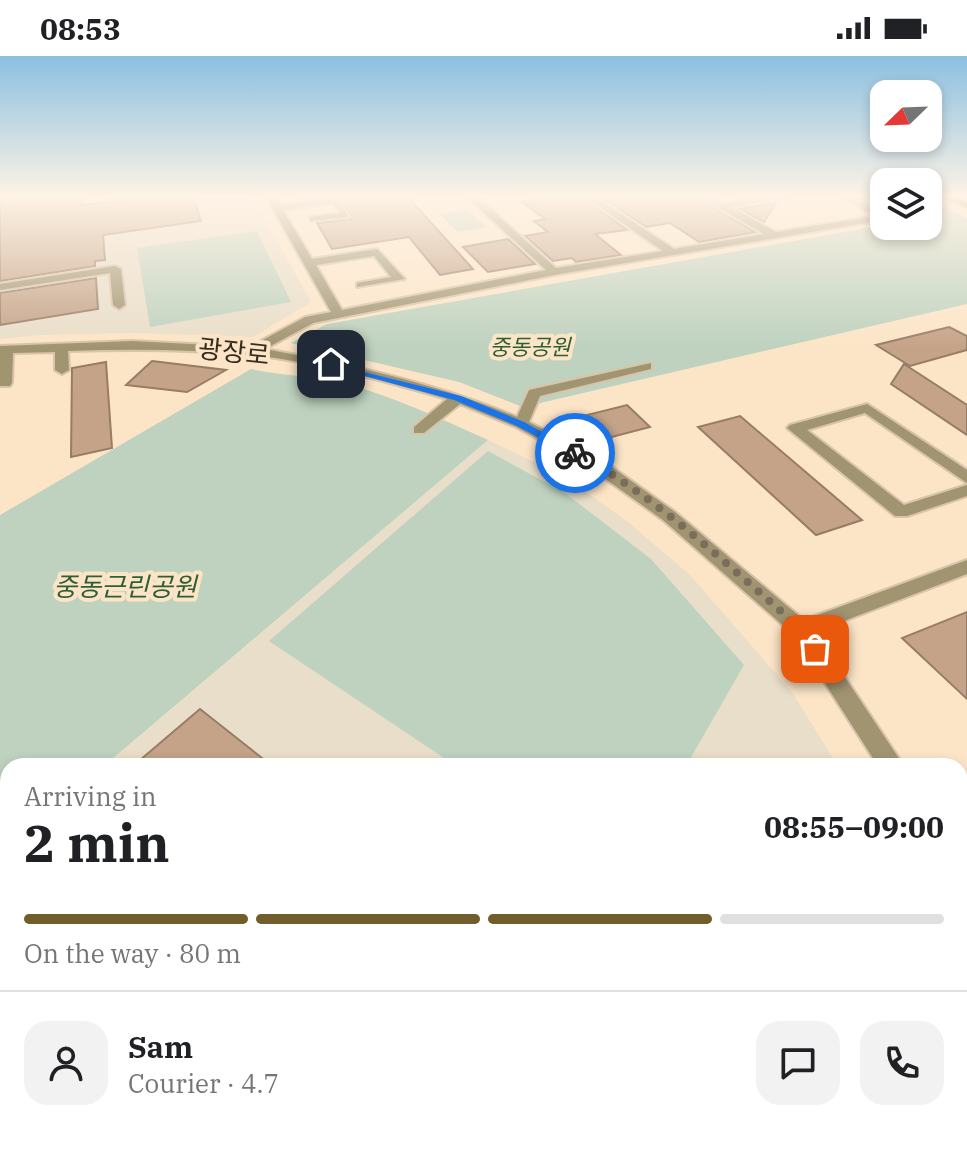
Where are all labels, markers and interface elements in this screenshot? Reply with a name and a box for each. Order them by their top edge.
text: 08:53 [40,9,121,48]
north arrow [870,80,942,152]
map controls [870,80,942,240]
button: layers [870,168,942,240]
street label: 광장로 [197,330,271,372]
pin [297,330,365,398]
park label: 중동공원 [490,332,572,361]
icon: home [309,342,353,386]
courier [535,413,615,493]
icon: bike [553,431,597,475]
park label: 중동근린공원 [53,569,199,603]
pin [781,615,849,683]
icon: bag [793,627,837,671]
text: Arriving in [24,779,157,813]
text: 08:55–09:00 [764,807,944,846]
text: 2 min [24,809,170,876]
text: On the way · 80 m [24,936,241,970]
button: person [24,1021,108,1105]
button: chat [756,1021,840,1105]
button: phone [860,1021,944,1105]
text: Sam [128,1027,193,1066]
text: Courier · 4.7 [128,1066,279,1100]

